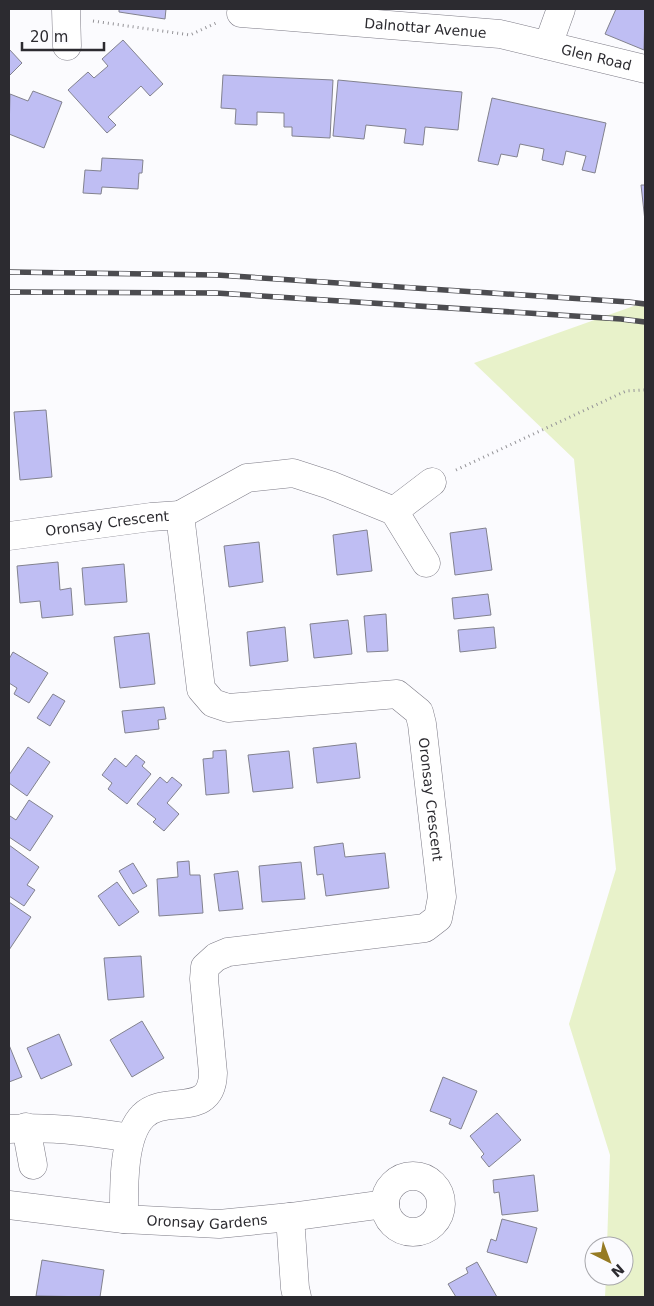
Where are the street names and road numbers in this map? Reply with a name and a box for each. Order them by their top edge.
street label: Dalnottar Avenue [364,15,487,41]
street label: Glen Road [560,41,633,73]
street label: Oronsay Crescent [44,508,170,539]
street label: Oronsay Crescent [416,737,446,863]
street label: Oronsay Gardens [146,1211,268,1232]

